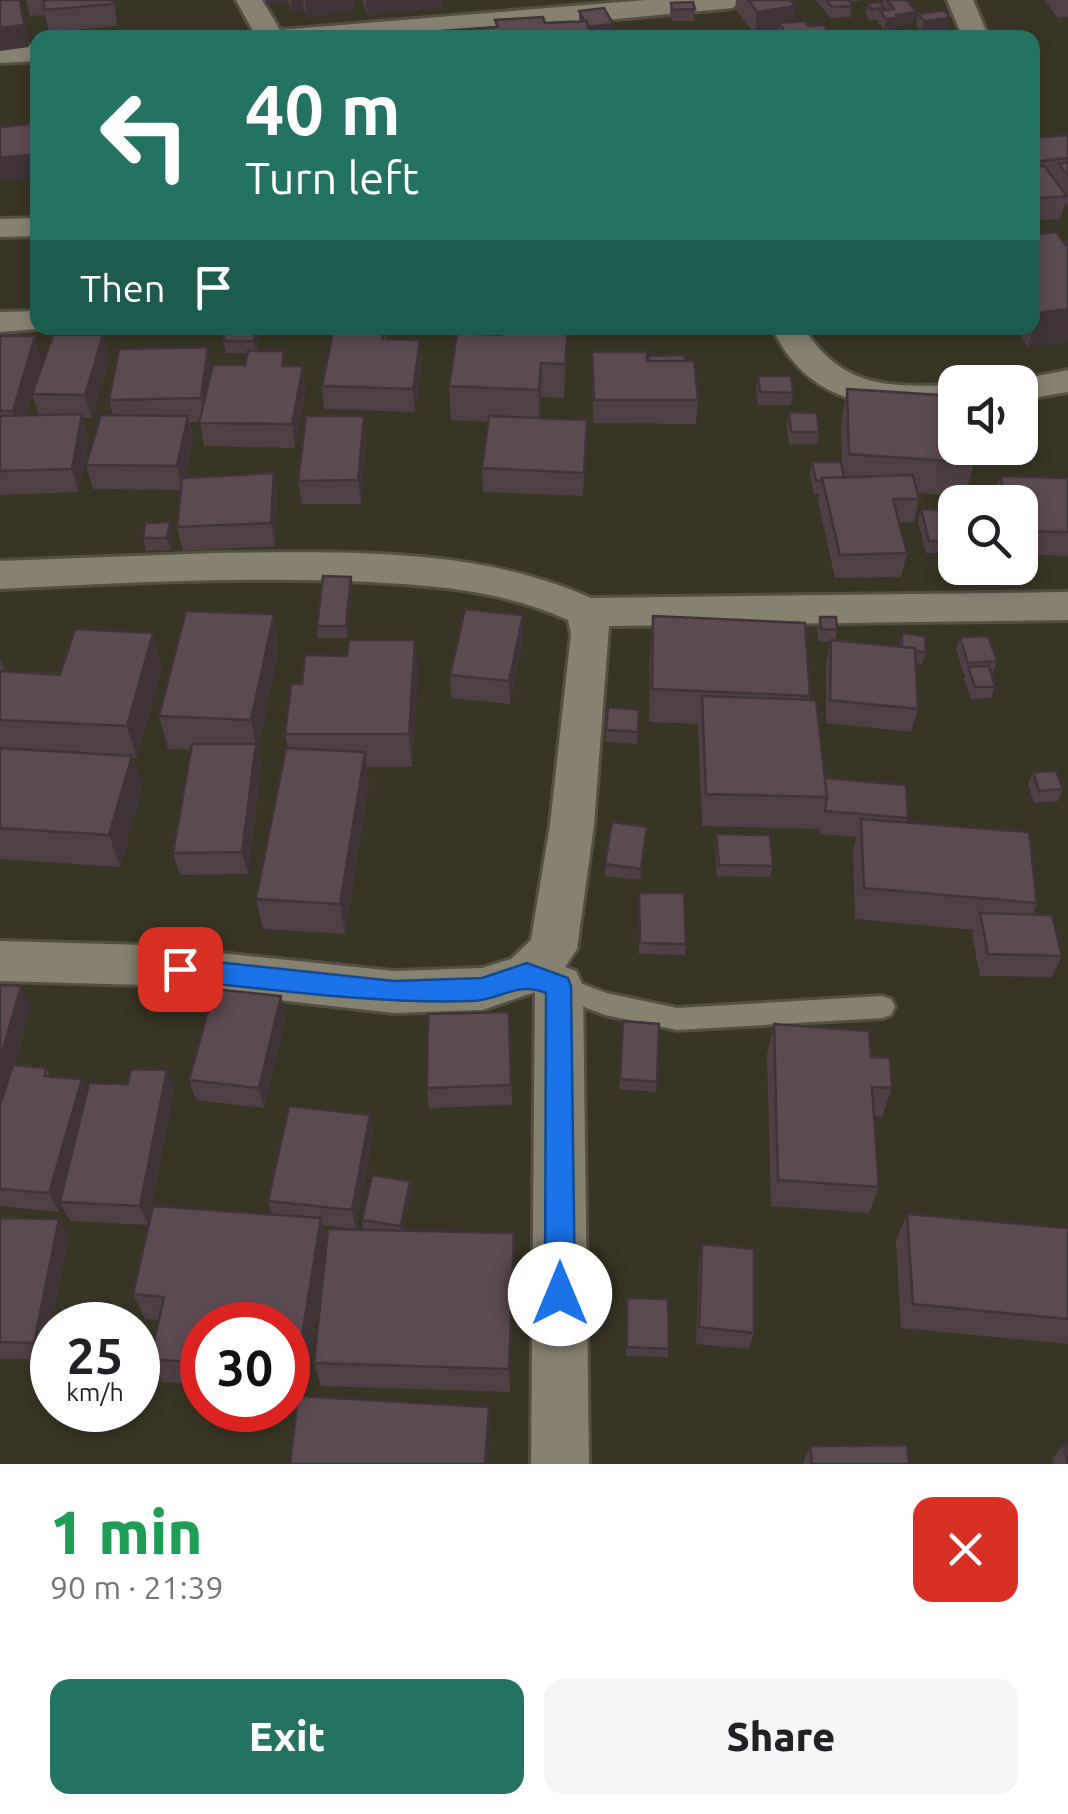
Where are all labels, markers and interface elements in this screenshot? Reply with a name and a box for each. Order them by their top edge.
icon: left [80,70,210,200]
text: 40 m [245,70,401,148]
text: Turn left [245,152,419,203]
icon: arrive [186,260,241,315]
text: Then [80,267,166,309]
map controls [938,365,1038,585]
button: sound [938,365,1038,465]
button: search [938,485,1038,585]
pin [138,927,223,1012]
icon: arrive [153,942,208,997]
position arrow [508,1242,612,1346]
speed limit sign: 30 [180,1302,310,1432]
text: 25 [67,1327,123,1383]
text: km/h [66,1378,124,1406]
button: close [913,1497,1018,1602]
text: 1 min [50,1498,203,1565]
text: 90 m · 21:39 [50,1569,224,1605]
button: Exit [50,1679,524,1794]
button: Share [544,1679,1018,1794]

